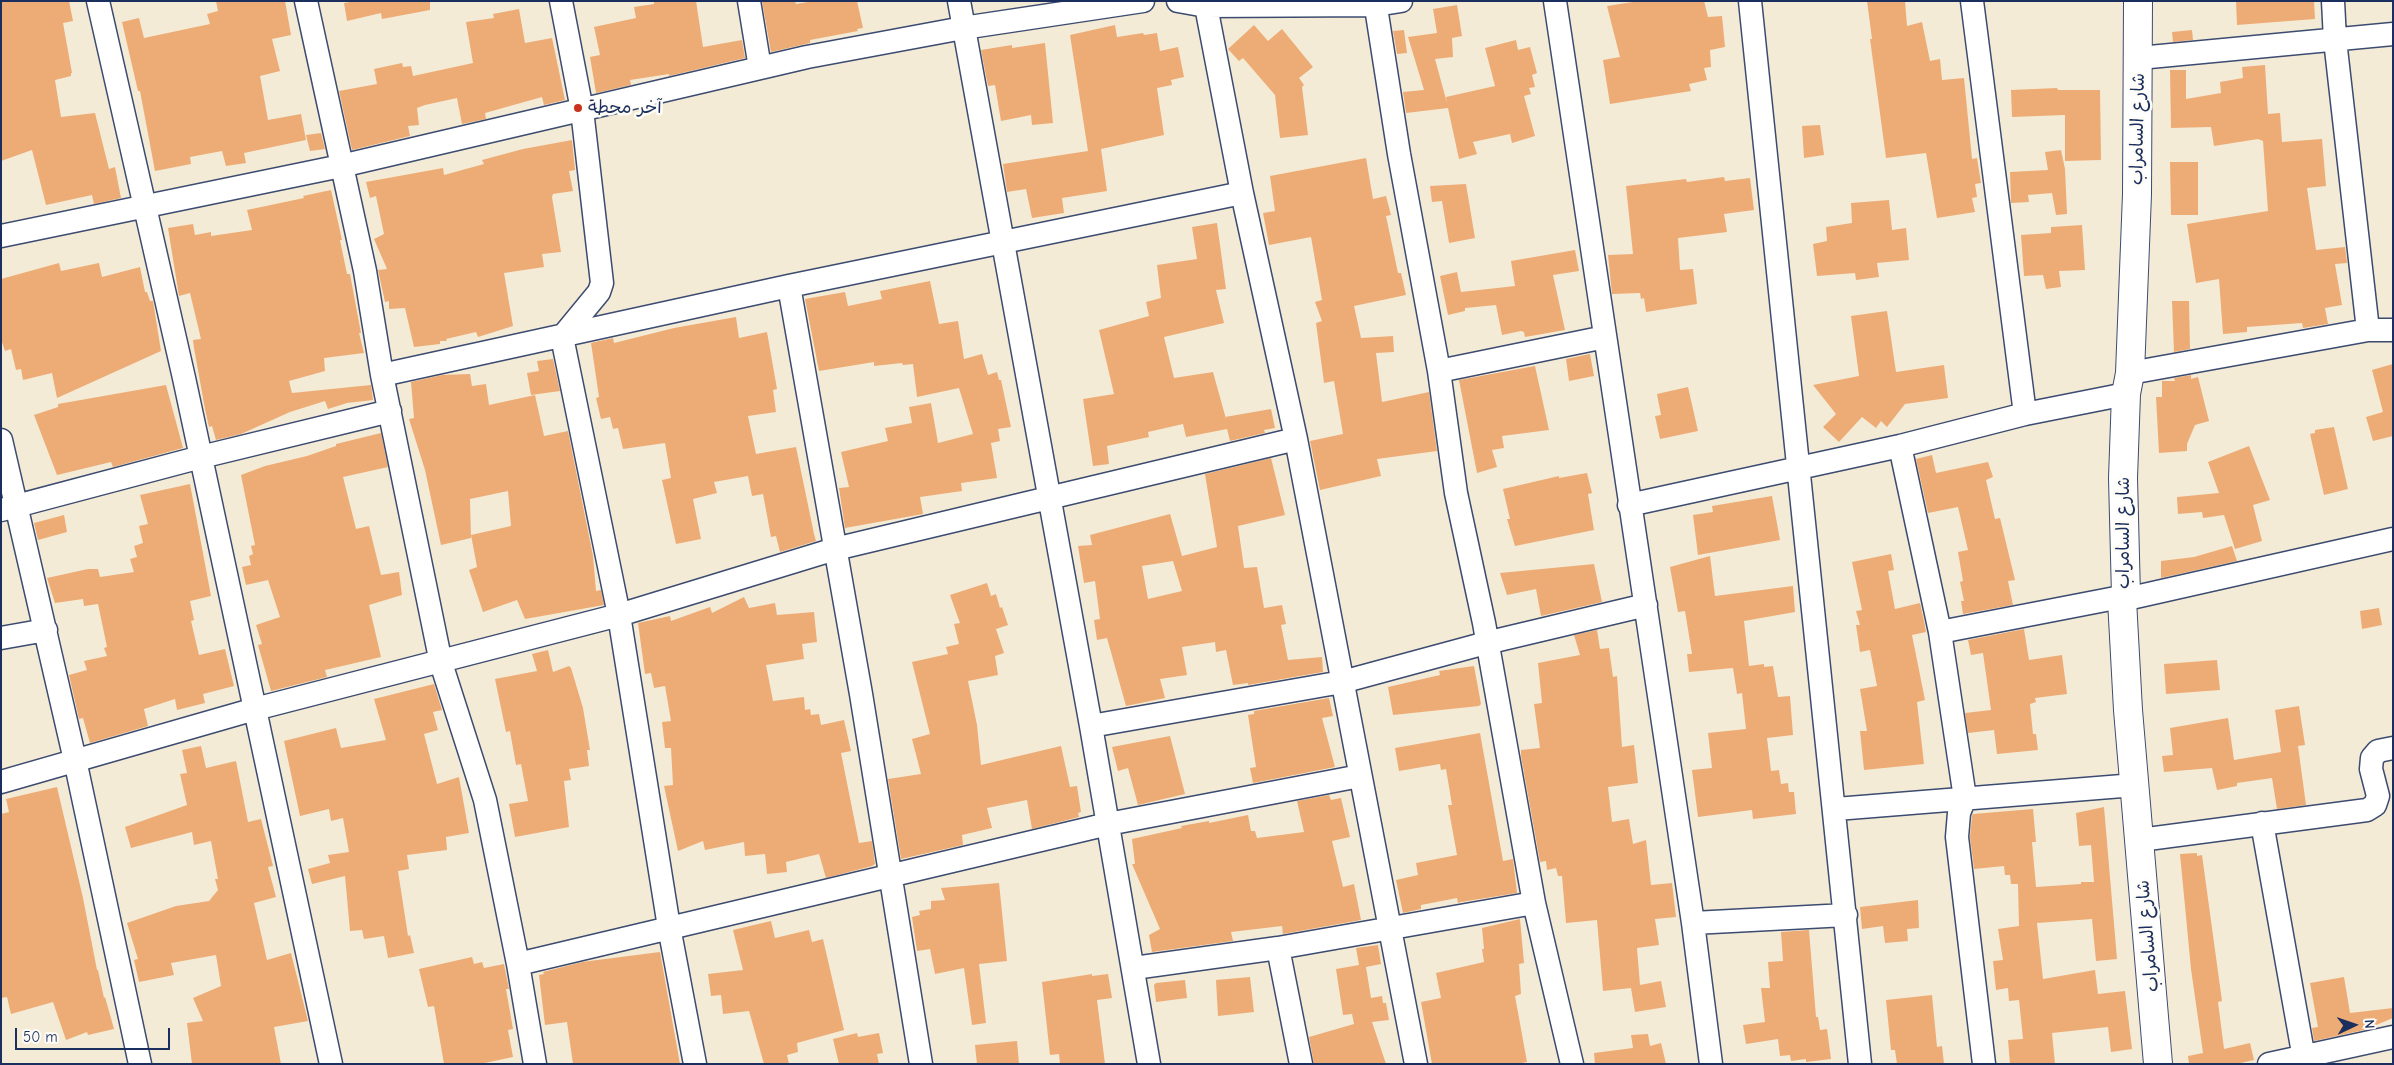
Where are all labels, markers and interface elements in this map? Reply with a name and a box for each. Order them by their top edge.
street label: شارع السامراب [2126,73,2150,185]
place label: آخر محطة [588,97,662,119]
marker: آخر محطة [572,102,584,114]
street label: شارع السامراب [2113,477,2135,589]
street label: شارع السامراب [2132,879,2164,993]
north arrow [2329,1000,2379,1050]
scale bar [18,1018,172,1050]
text: N [2361,1019,2378,1029]
text: 50 m [23,1028,58,1046]

